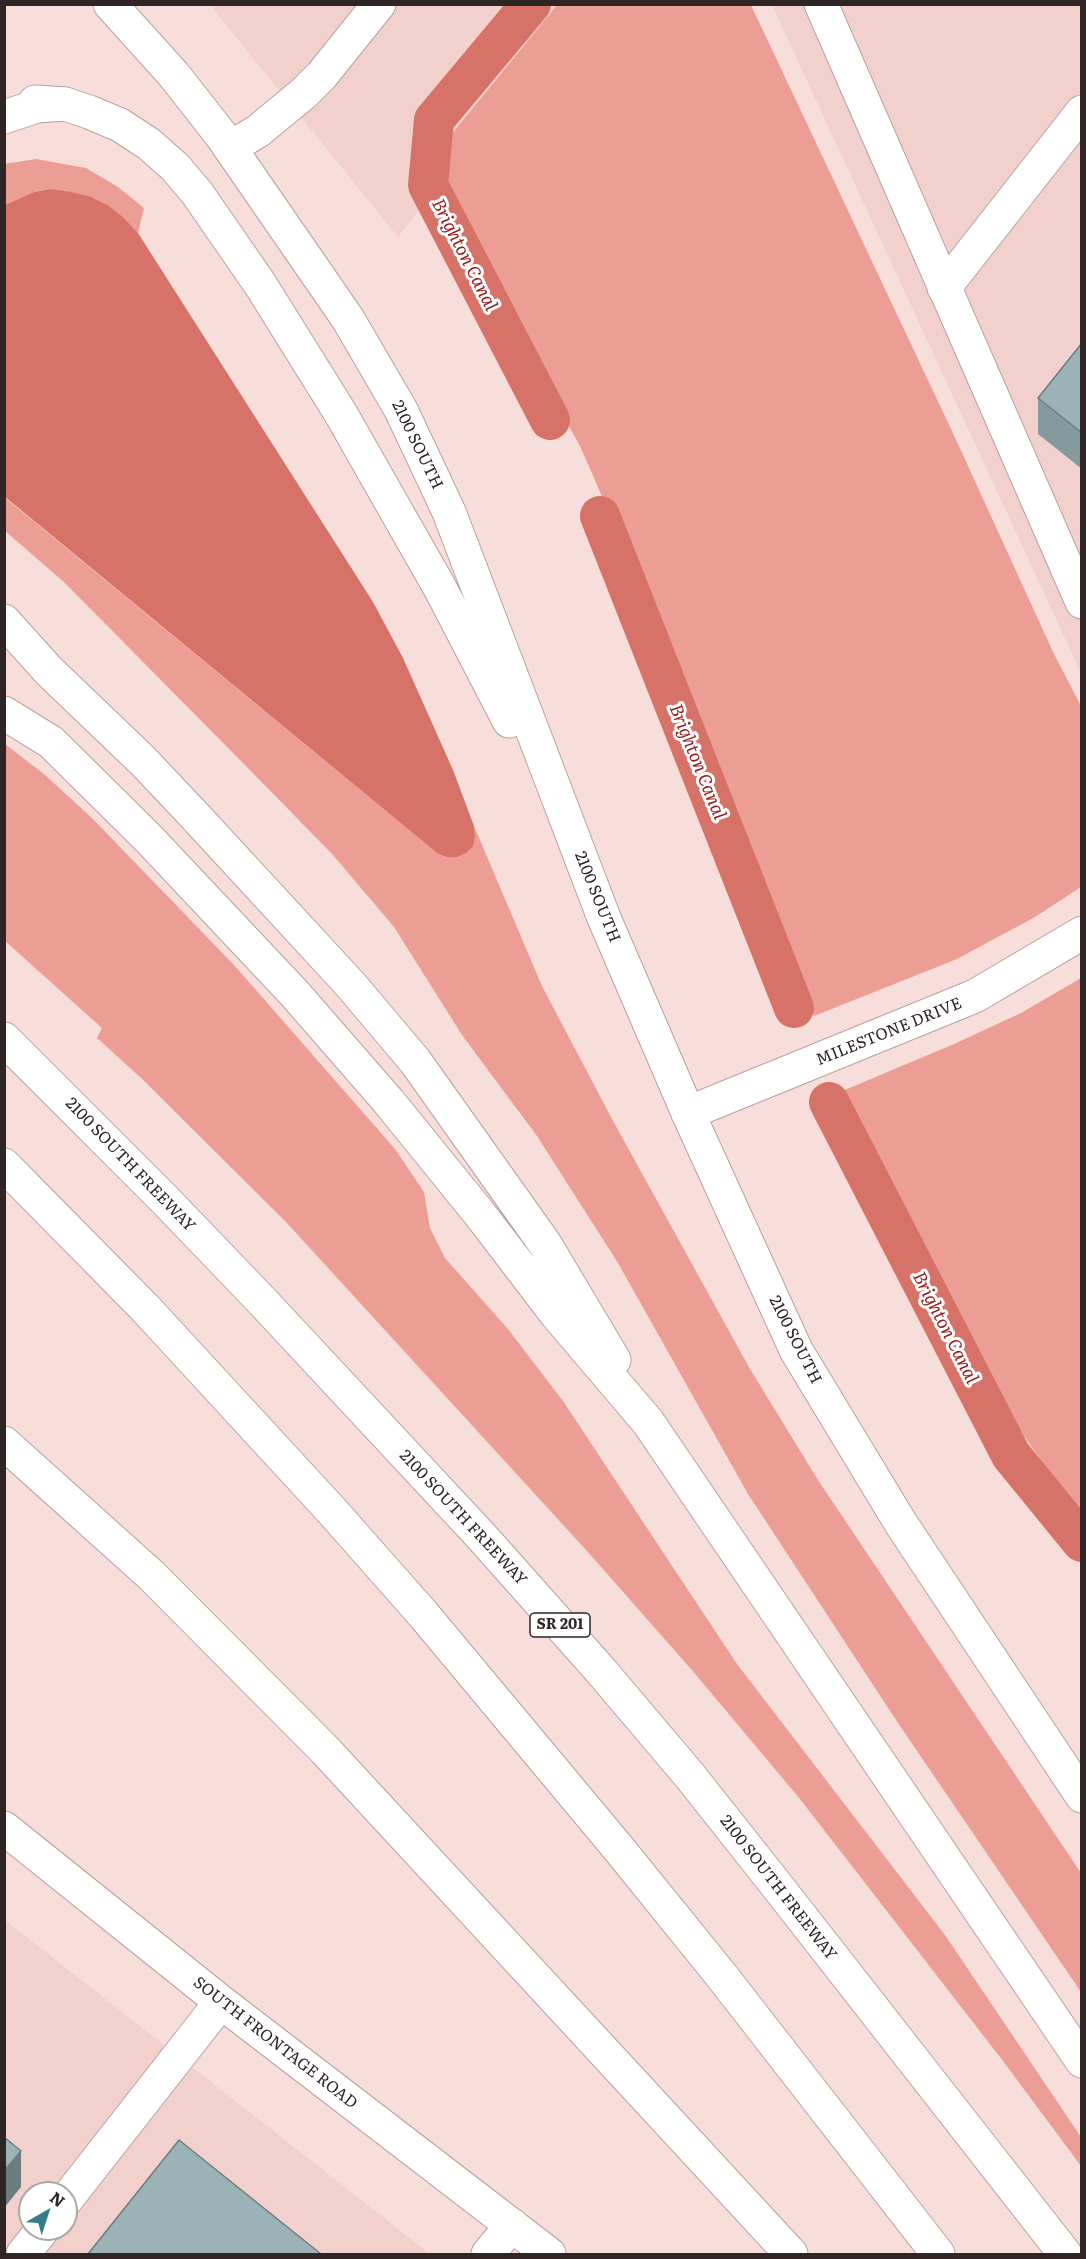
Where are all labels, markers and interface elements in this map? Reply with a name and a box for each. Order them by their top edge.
water label: Brighton Canal [427,196,501,314]
street label: 2100 SOUTH [387,398,447,492]
water label: Brighton Canal [664,701,730,823]
street label: 2100 SOUTH [570,849,624,945]
street label: MILESTONE DRIVE [813,994,965,1070]
street label: 2100 SOUTH FREEWAY [61,1094,199,1236]
water label: Brighton Canal [908,1269,982,1387]
street label: 2100 SOUTH [765,1293,825,1387]
street label: 2100 SOUTH FREEWAY [395,1446,531,1590]
road number: SR 201 [530,1613,590,1637]
street label: 2100 SOUTH FREEWAY [716,1812,840,1964]
street label: SOUTH FRONTAGE ROAD [189,1973,361,2113]
north arrow [18,2181,78,2241]
text: N [45,2185,71,2212]

